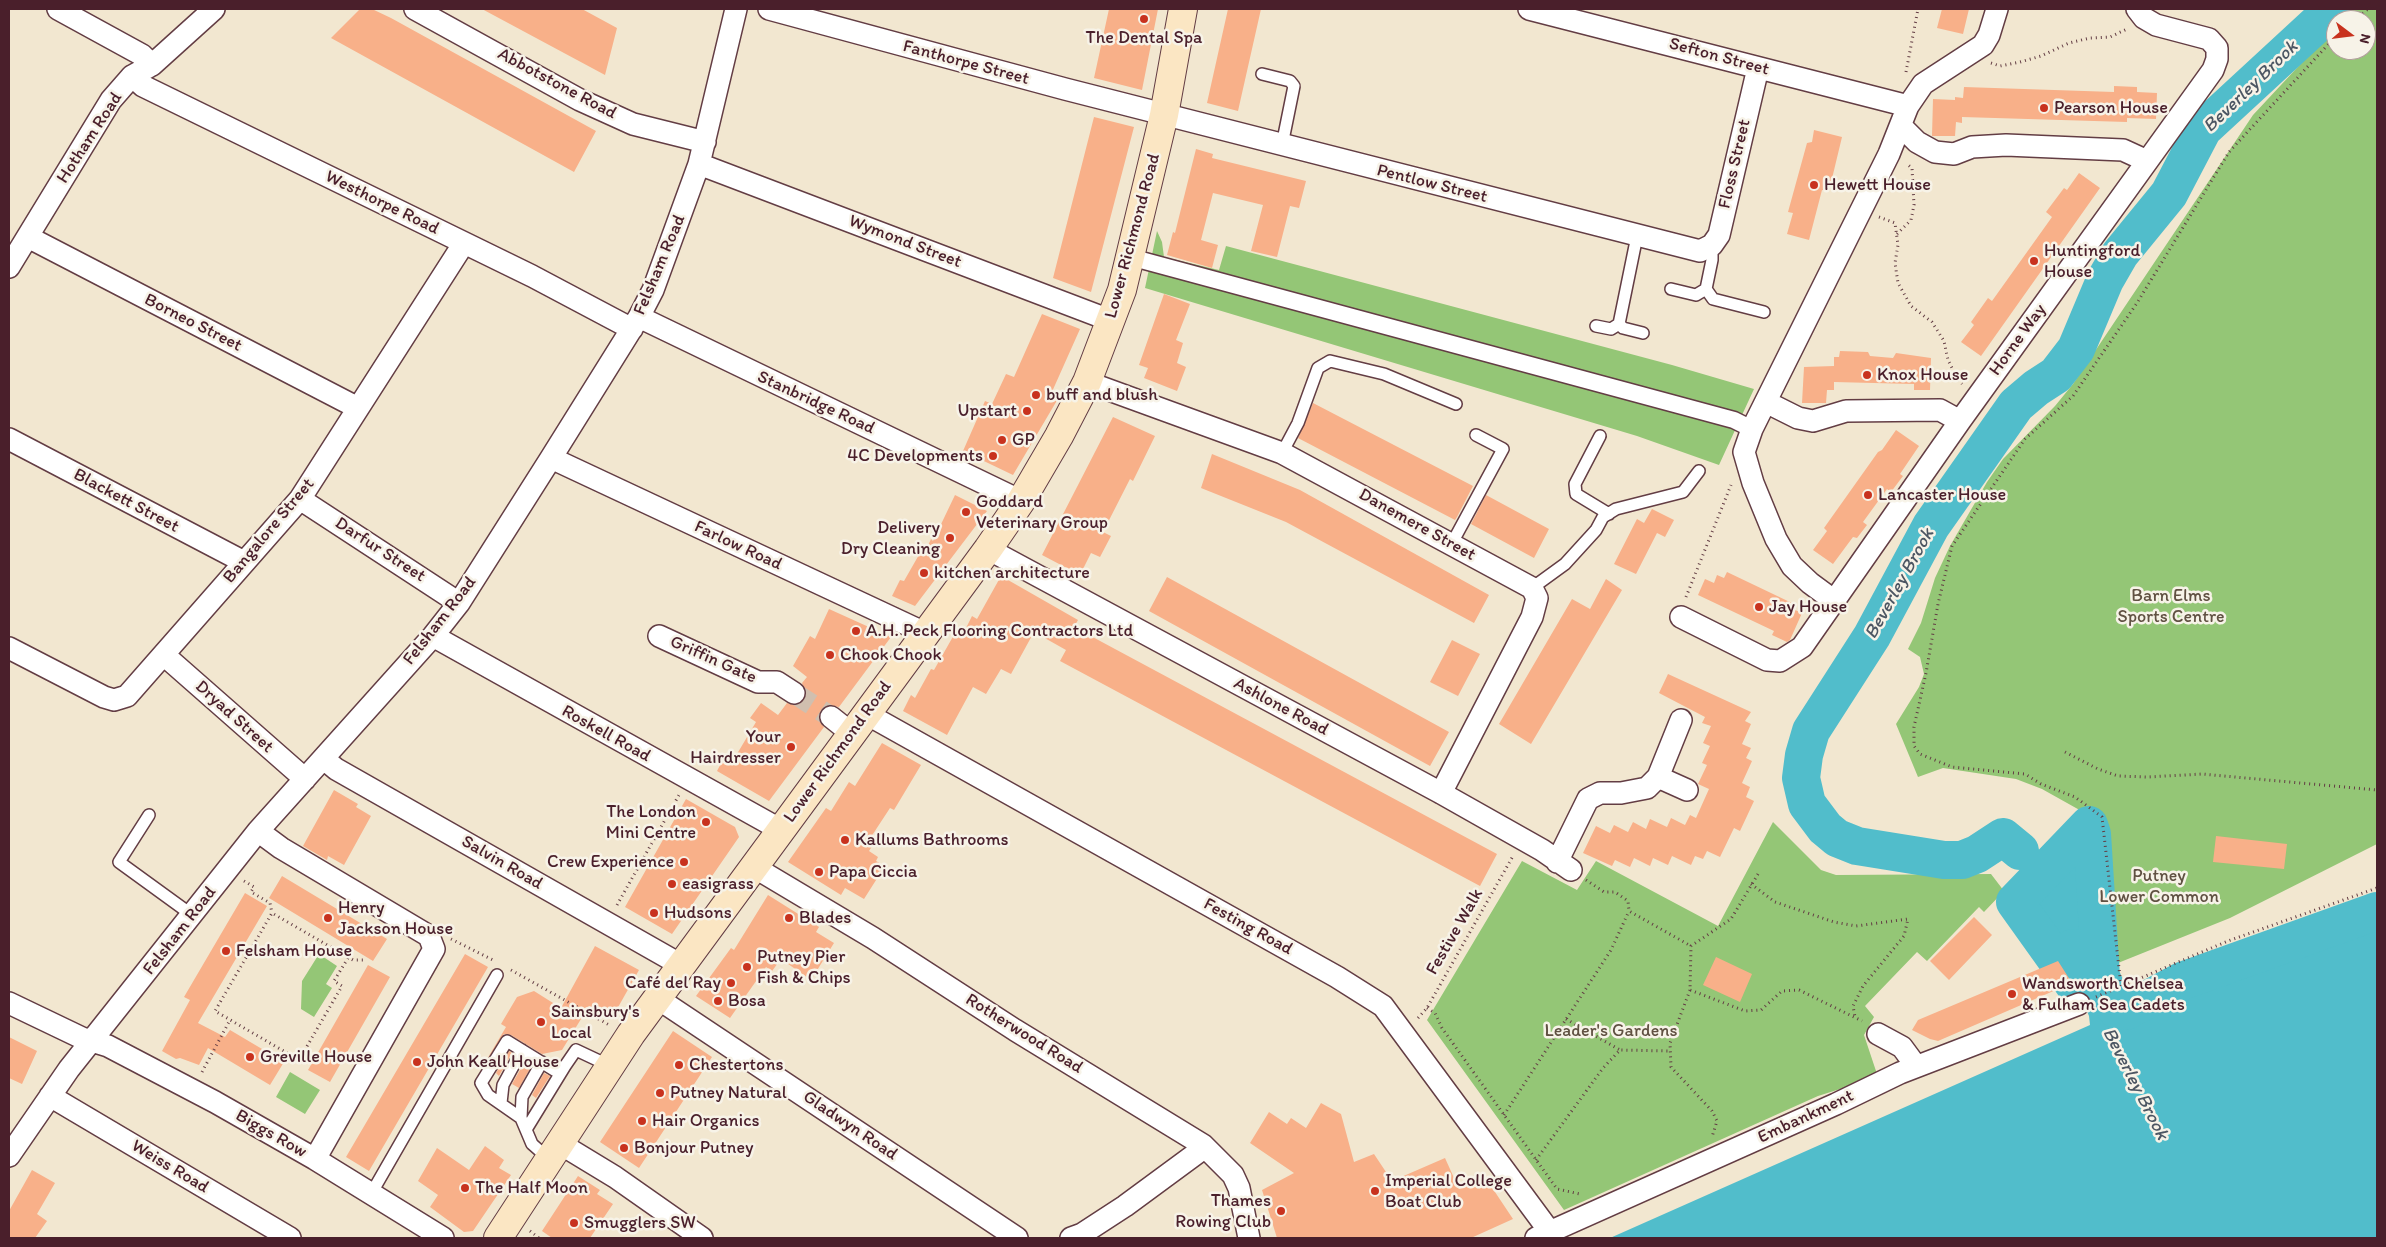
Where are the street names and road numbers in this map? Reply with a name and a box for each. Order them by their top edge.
street label: Sefton Street [1667,33,1771,81]
street label: Fanthorpe Street [900,36,1032,90]
street label: Abbotstone Road [494,44,620,124]
street label: Hotham Road [53,88,127,188]
street label: Floss Street [1714,117,1756,211]
street label: Lower Richmond Road [1101,151,1165,321]
street label: Pentlow Street [1374,160,1490,208]
street label: Westhorpe Road [321,166,443,240]
street label: Wymond Street [846,211,964,273]
street label: Felsham Road [629,212,691,318]
street label: Borneo Street [140,289,246,357]
street label: Horne Way [1985,300,2051,380]
street label: Stanbridge Road [754,366,878,440]
street label: Blackett Street [69,464,183,538]
street label: Bangalore Street [219,474,319,588]
street label: Danemere Street [1355,484,1479,566]
street label: Darfur Street [331,513,429,587]
street label: Farlow Road [691,516,785,576]
street label: Felsham Road [399,572,481,670]
street label: Griffin Gate [666,631,760,689]
street label: Ashlone Road [1230,673,1332,741]
street label: Dryad Street [190,676,278,758]
street label: Lower Richmond Road [779,677,897,827]
street label: Roskell Road [558,701,654,767]
street label: Salvin Road [457,831,547,895]
street label: Felsham Road [139,882,221,980]
street label: Festive Walk [1422,885,1488,979]
street label: Festing Road [1200,894,1296,960]
street label: Rotherwood Road [961,989,1087,1079]
street label: Embankment [1755,1085,1857,1149]
street label: Gladwyn Road [799,1086,901,1166]
street label: Biggs Row [231,1105,311,1163]
street label: Weiss Road [127,1135,213,1199]

